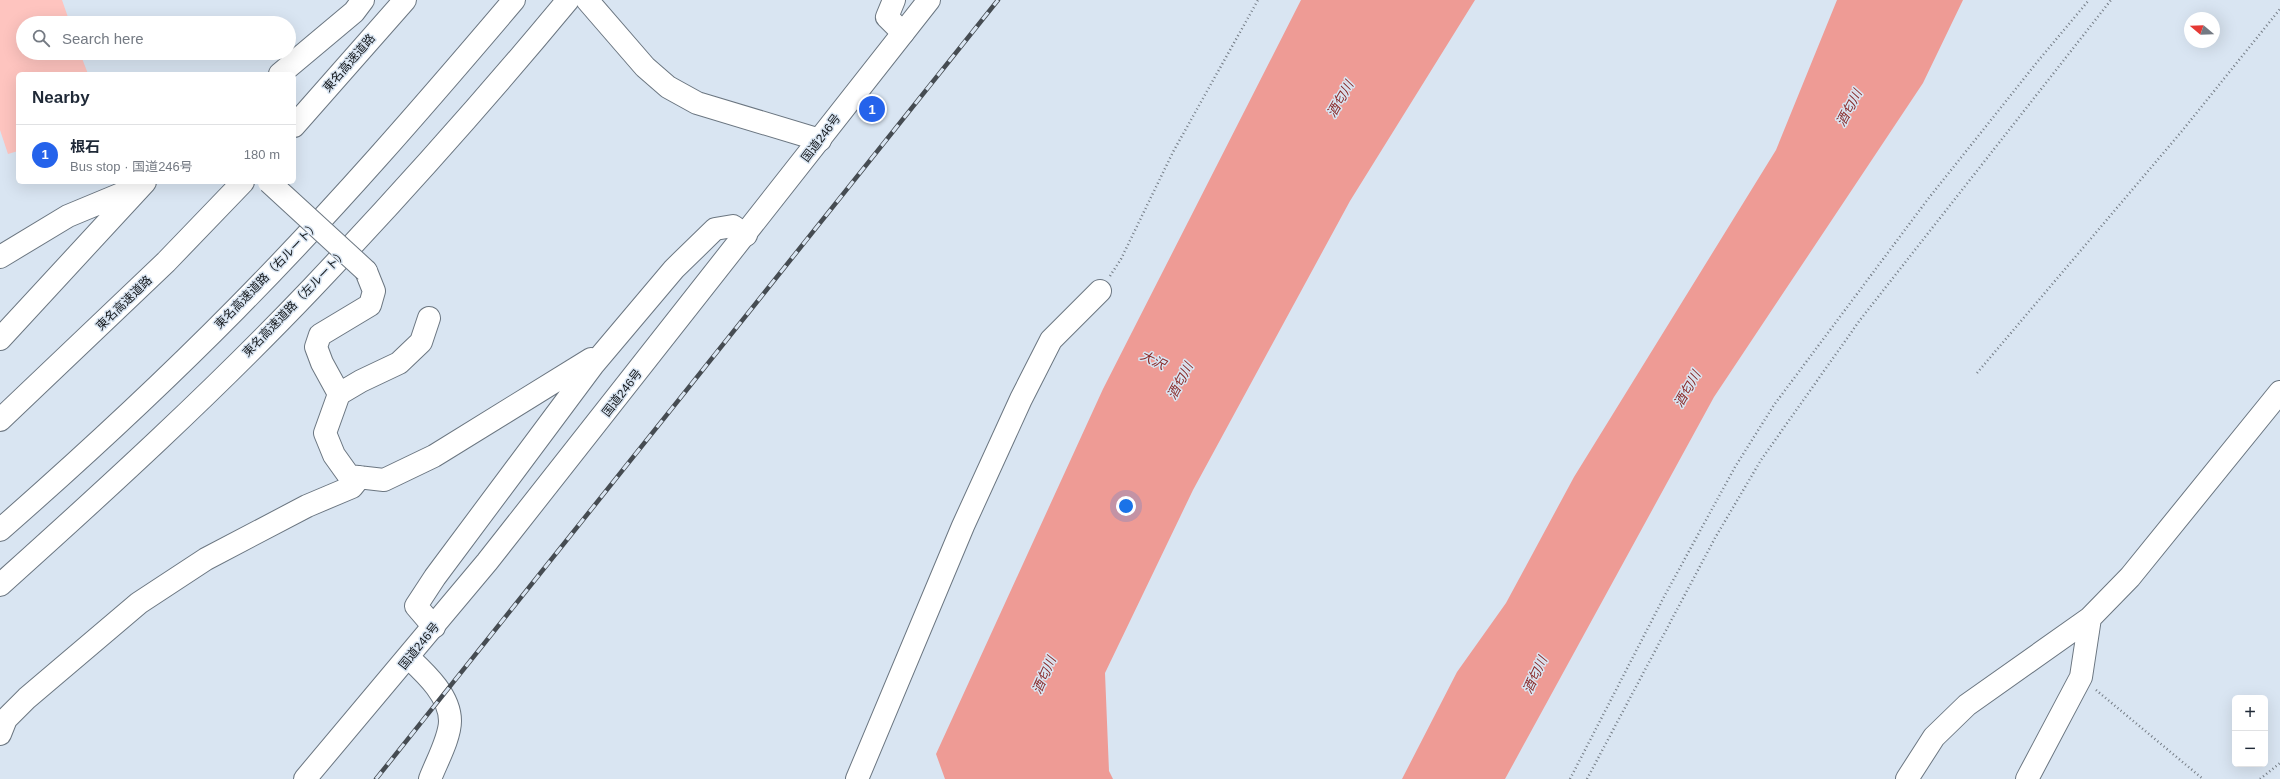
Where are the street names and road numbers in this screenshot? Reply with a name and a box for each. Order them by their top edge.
street label: 東名高速道路 [320,31,378,95]
street label: 国道246号 [799,111,843,165]
street label: 東名高速道路（右ルート） [212,218,322,332]
street label: 東名高速道路（左ルート） [240,246,350,360]
street label: 東名高速道路 [93,273,155,333]
street label: 国道246号 [599,367,645,419]
street label: 国道246号 [396,620,442,672]

